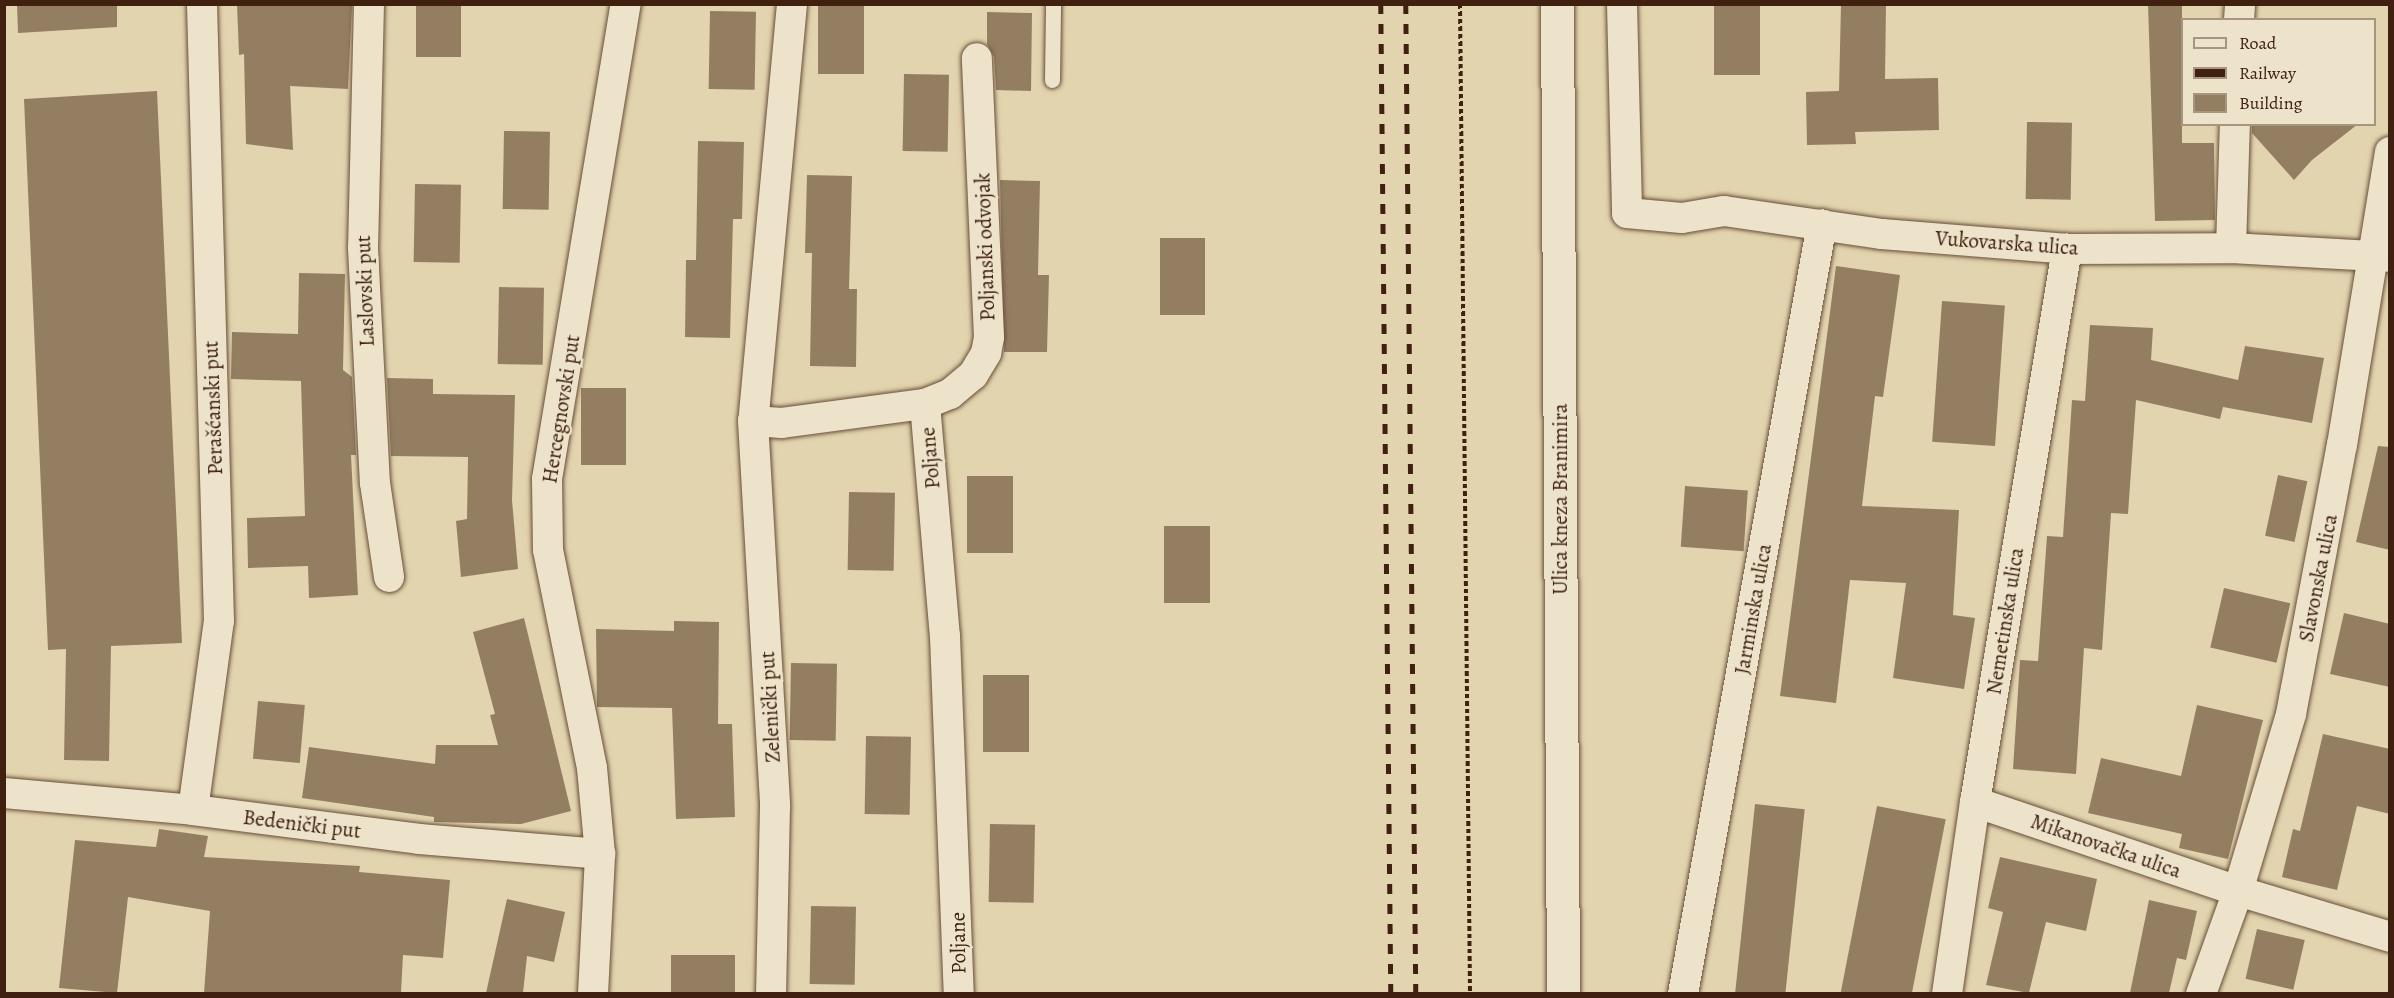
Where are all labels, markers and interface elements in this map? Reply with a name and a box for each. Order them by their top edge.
legend [2181,18,2376,126]
text: Road [2239,31,2276,55]
text: Railway [2239,61,2296,85]
text: Building [2239,91,2303,115]
street label: Poljanski odvojak [970,172,1000,322]
street label: Vukovarska ulica [1935,225,2079,261]
street label: Laslovski put [350,235,380,347]
street label: Hercegnovski put [537,333,585,485]
street label: Perašćanski put [198,340,228,476]
street label: Ulica kneza Branimira [1547,403,1573,595]
street label: Poljane [915,426,945,490]
street label: Slavonska ulica [2293,512,2343,644]
street label: Jarminska ulica [1729,542,1777,676]
street label: Nemetinska ulica [1981,546,2029,696]
street label: Zelenički put [754,651,786,763]
street label: Bedenički put [242,804,362,844]
street label: Mikanovačka ulica [2027,808,2185,884]
street label: Poljane [945,912,971,974]

